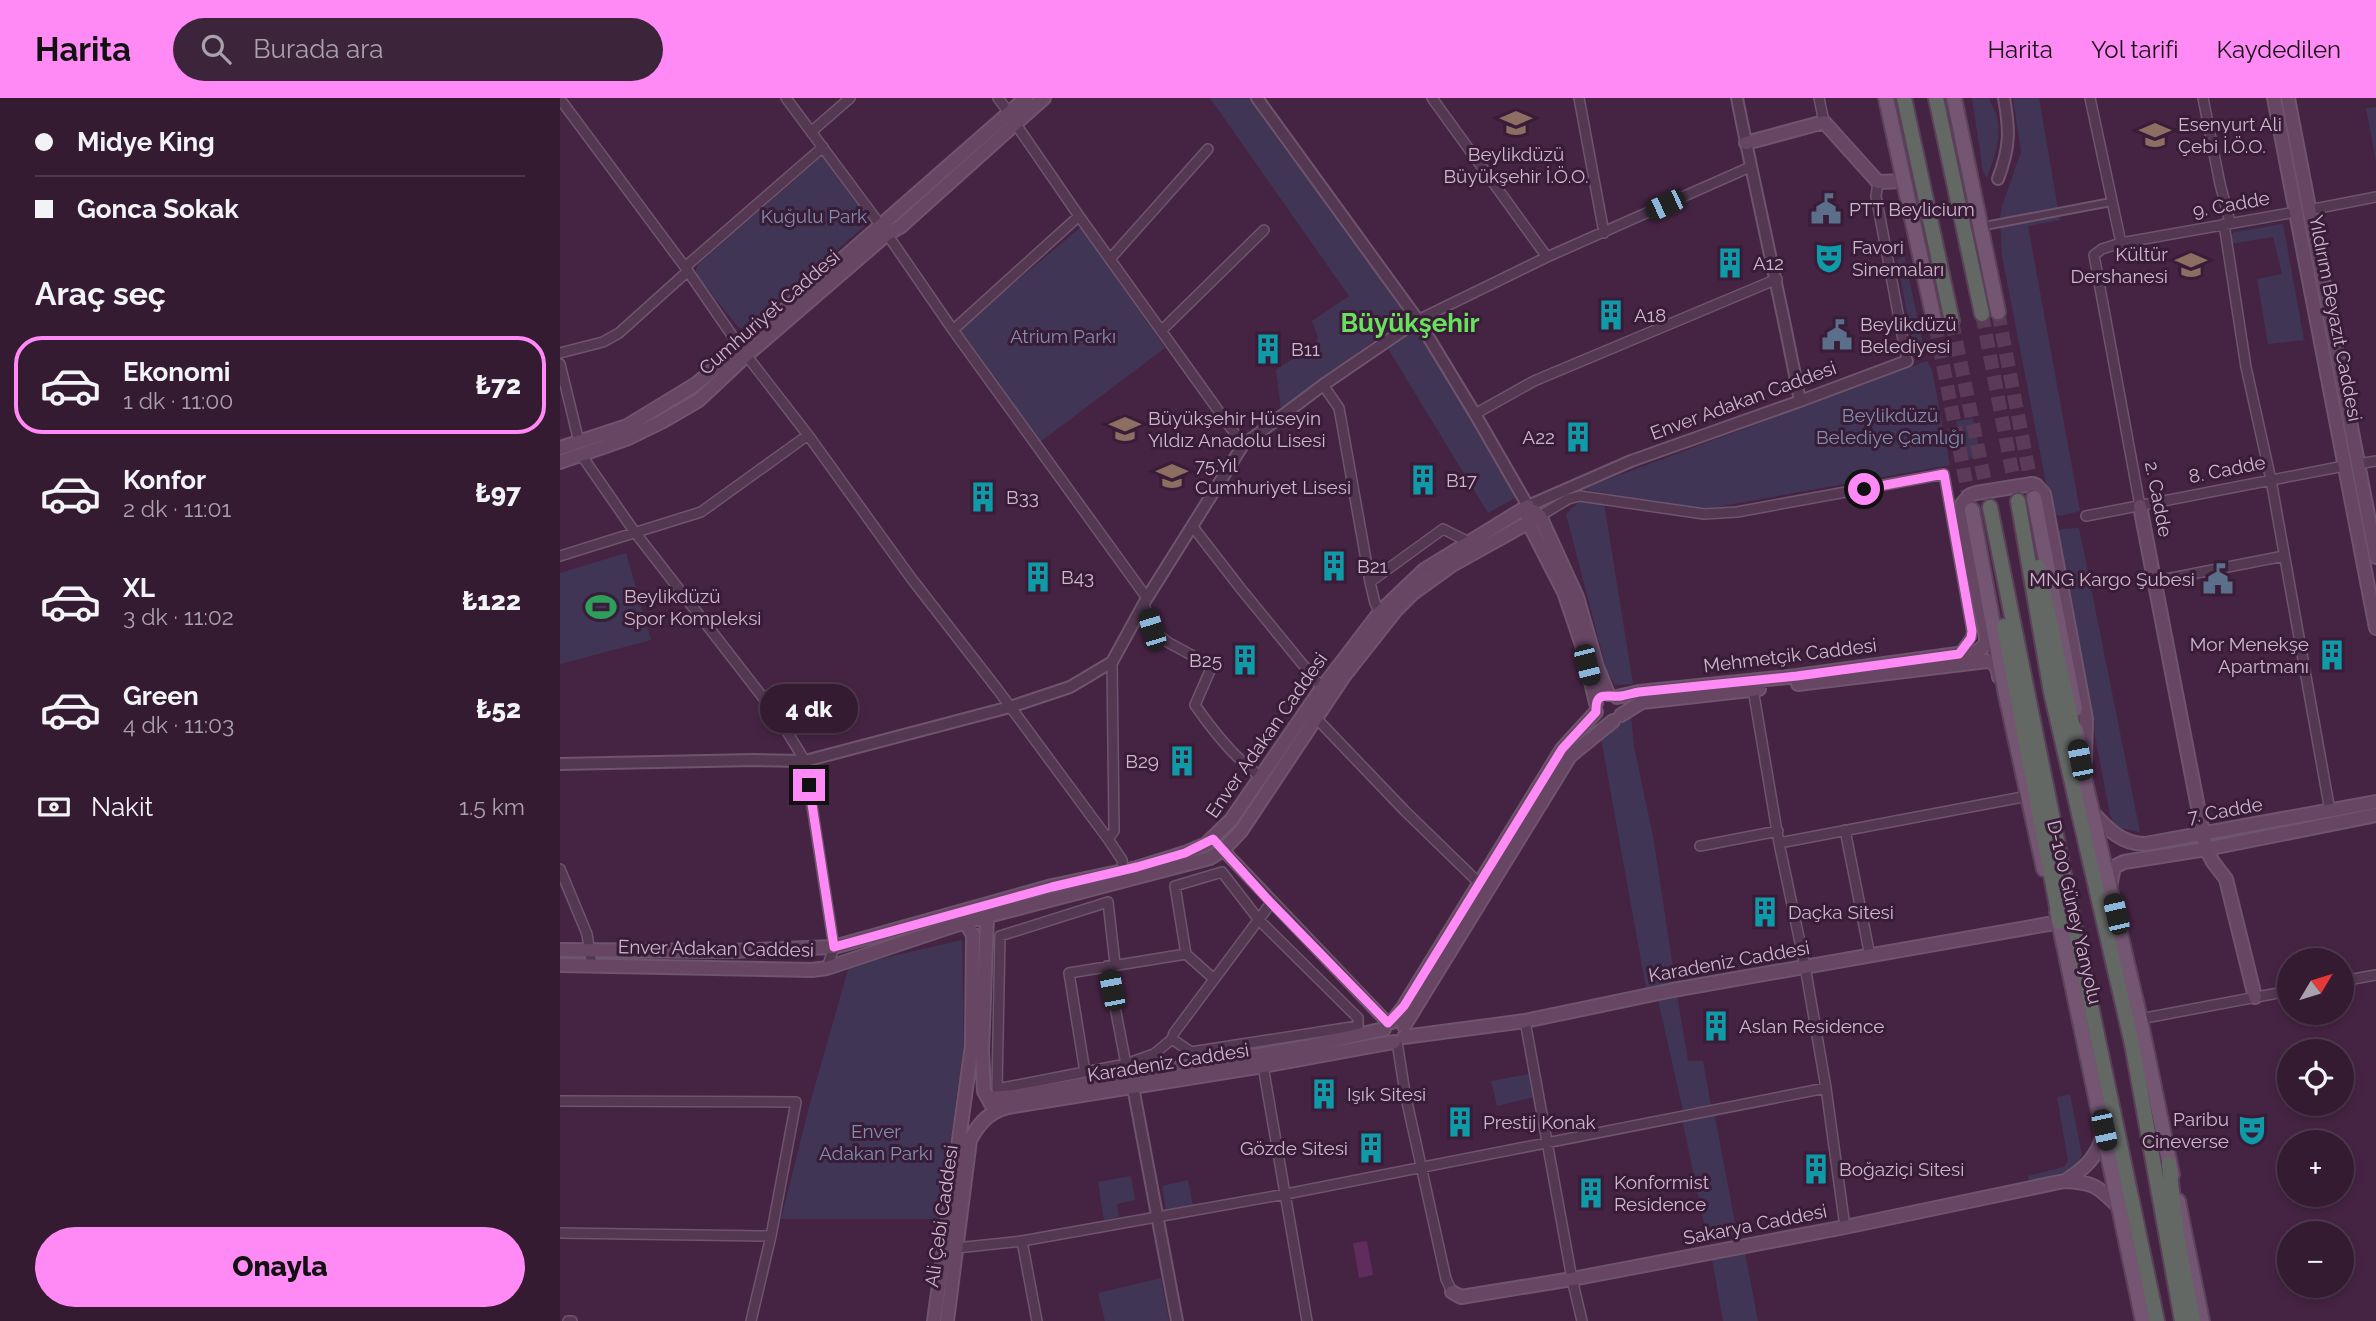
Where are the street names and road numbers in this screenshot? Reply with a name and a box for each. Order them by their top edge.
street label: 9. Cadde [2191,186,2271,222]
street label: Yıldırım Beyazıt Caddesi [2305,213,2367,423]
street label: Cumhuriyet Caddesi [694,245,844,379]
street label: Enver Adakan Caddesi [1647,356,1839,444]
street label: 8. Cadde [2187,451,2267,487]
street label: 2. Cadde [2141,459,2177,539]
street label: Mehmetçik Caddesi [1702,633,1878,677]
street label: Enver Adakan Caddesi [1201,648,1331,822]
street label: 7. Cadde [2186,793,2264,827]
street label: D-100 Güney Yanyolu [2043,818,2107,1006]
street label: Enver Adakan Caddesi [618,935,814,961]
street label: Karadeniz Caddesi [1647,936,1811,986]
street label: Karadeniz Caddesi [1086,1038,1250,1086]
street label: Ali Çebi Caddesi [920,1143,962,1289]
street label: Sakarya Caddesi [1681,1199,1829,1249]

